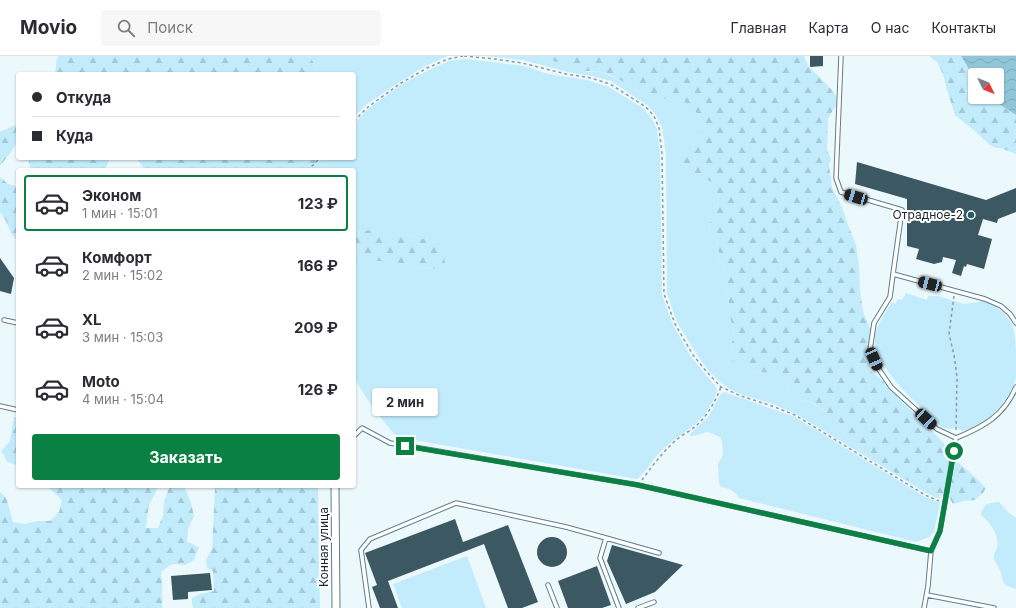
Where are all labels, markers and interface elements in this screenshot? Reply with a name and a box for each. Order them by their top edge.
search box [101,10,381,46]
text: Movio [20,16,77,39]
icon: search [115,17,137,39]
text: Поиск [147,18,193,37]
text: Главная [731,19,786,36]
text: Карта [808,19,849,36]
text: О нас [871,19,909,36]
text: Контакты [931,19,996,36]
north arrow [968,68,1004,104]
map controls [968,68,1004,104]
text: Откуда [56,88,111,107]
text: Куда [56,126,93,145]
icon: car [34,185,70,221]
text: Эконом [82,186,141,205]
car [843,188,869,206]
text: 123 ₽ [298,194,338,213]
text: 1 мин · 15:01 [82,205,158,221]
place label: Отрадное-2 [893,207,963,222]
marker: Отрадное-2 [966,210,976,220]
icon: car [34,247,70,283]
text: Комфорт [82,248,152,267]
text: 166 ₽ [297,256,338,275]
text: 2 мин · 15:02 [82,267,163,283]
car [917,275,943,293]
icon: car [34,309,70,345]
text: XL [82,310,102,329]
text: 209 ₽ [294,318,338,337]
text: 3 мин · 15:03 [82,329,163,345]
car [864,346,884,372]
icon: car [34,371,70,407]
text: Moto [82,372,120,391]
text: 126 ₽ [298,380,338,399]
callout: 2 мин [372,388,438,416]
text: 4 мин · 15:04 [82,391,164,407]
text: 2 мин [386,394,424,410]
car [913,406,939,432]
button: Заказать [32,434,340,480]
route end [396,437,414,455]
route start [945,442,963,460]
street label: Конная улица [316,507,331,587]

